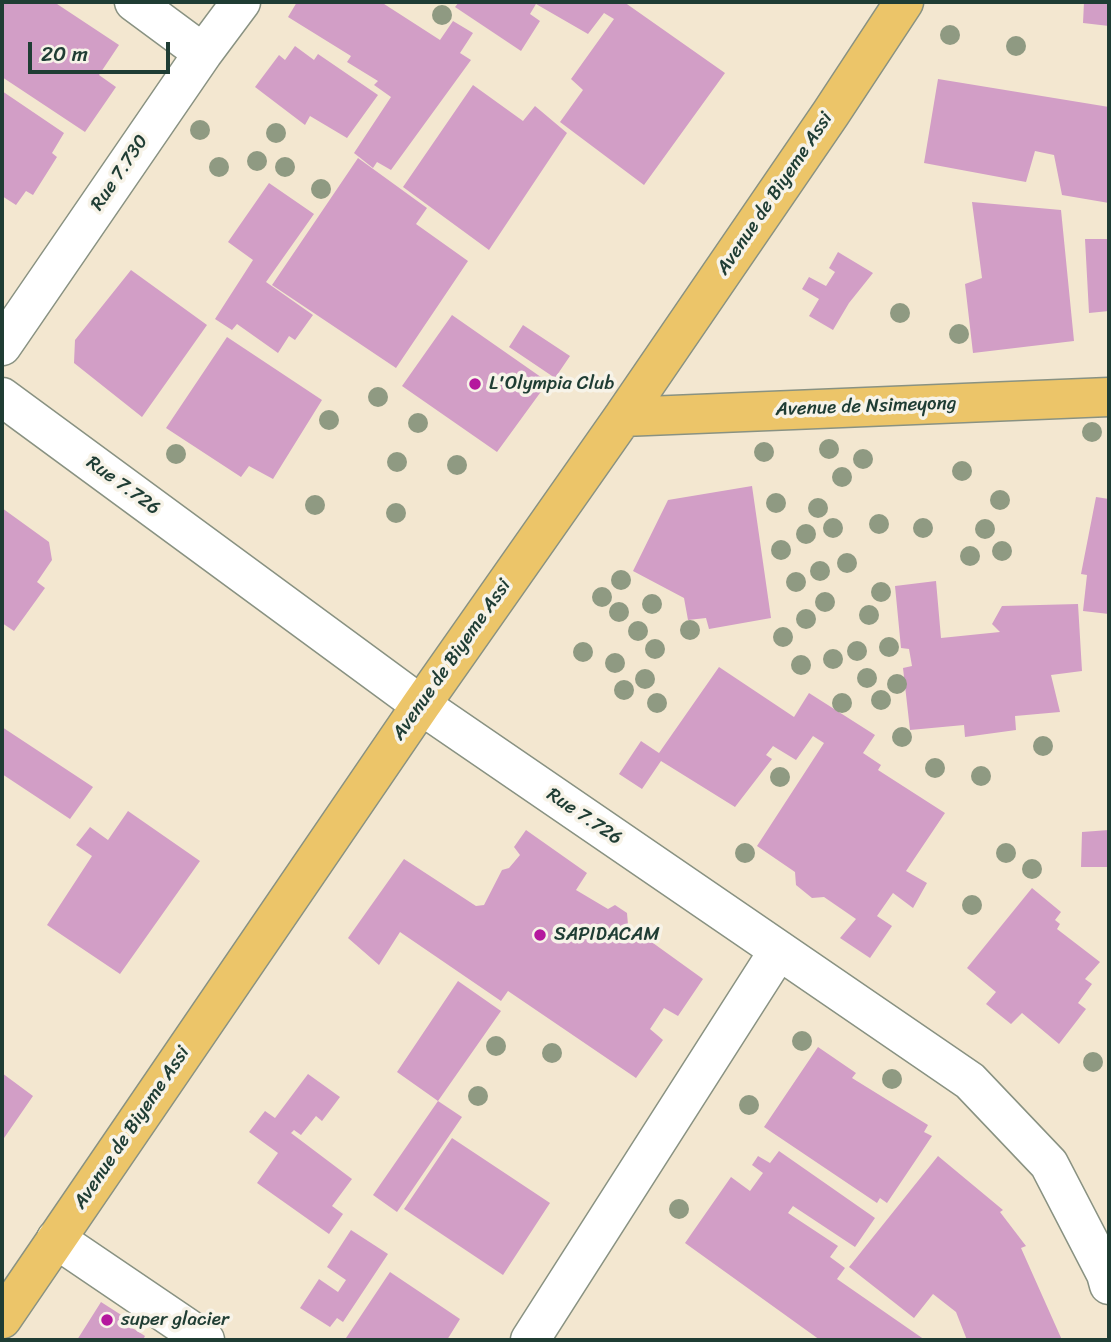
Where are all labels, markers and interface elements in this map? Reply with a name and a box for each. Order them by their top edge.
scale bar [32,28,173,72]
text: 20 m [41,35,88,73]
street label: Avenue de Biyeme Assi [712,108,838,280]
street label: Rue 7.730 [86,131,154,215]
place label: L'Olympia Club [489,373,614,395]
marker: L'Olympia Club [467,376,483,392]
street label: Avenue de Nsimeyong [775,392,957,422]
street label: Rue 7.726 [82,452,164,520]
street label: Avenue de Biyeme Assi [388,575,516,745]
street label: Rue 7.726 [542,784,626,850]
place label: SAPIDACAM [554,924,660,946]
marker: SAPIDACAM [532,927,548,943]
street label: Avenue de Biyeme Assi [69,1042,195,1214]
place label: super glacier [121,1309,229,1331]
marker: super glacier [99,1312,115,1328]

